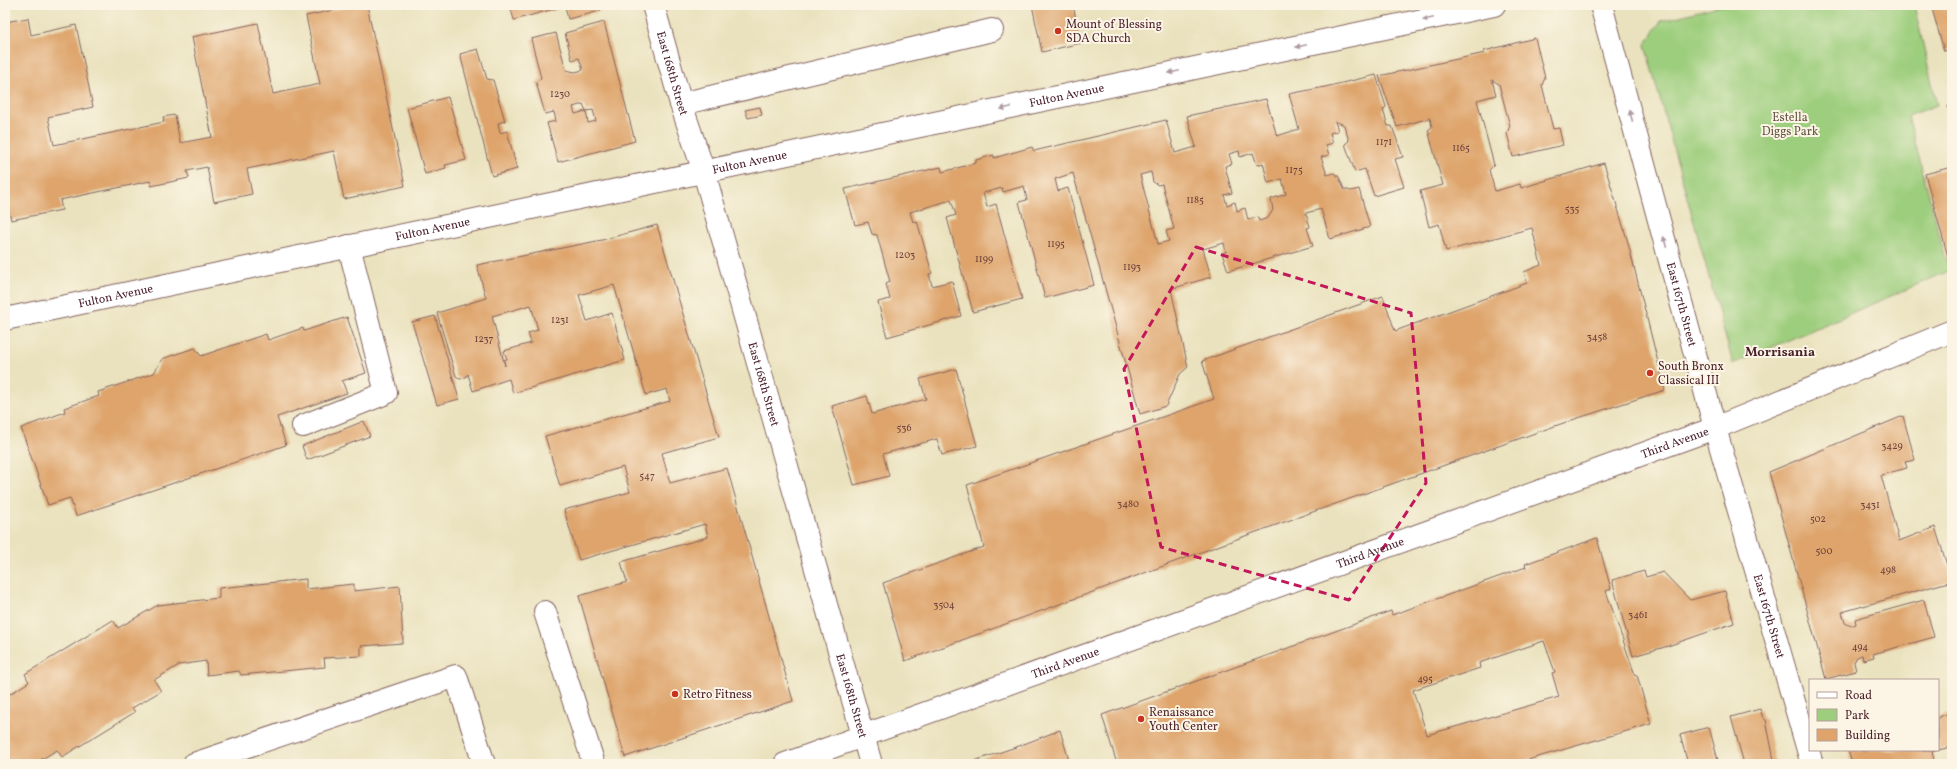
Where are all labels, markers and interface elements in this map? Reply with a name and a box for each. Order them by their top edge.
one-way arrow [1422,16,1435,22]
place label: Mount of Blessing SDA Church [1066,17,1162,47]
marker: Mount of Blessing SDA Church [1053,26,1063,36]
street label: East 168th Street [652,30,691,118]
one-way arrow [1295,43,1307,49]
one-way arrow [1168,70,1180,76]
street label: Fulton Avenue [1028,80,1106,112]
house number: 1230 [550,87,570,101]
one-way arrow [999,105,1012,111]
one-way arrow [1627,110,1633,122]
park label: Estella Diggs Park [1762,110,1819,140]
house number: 1171 [1376,135,1392,149]
house number: 1165 [1452,141,1470,155]
street label: Fulton Avenue [711,147,789,179]
house number: 1175 [1285,163,1303,177]
house number: 1185 [1186,193,1204,207]
house number: 535 [1565,202,1580,216]
street label: Fulton Avenue [394,214,472,245]
one-way arrow [1661,235,1667,248]
house number: 1195 [1047,237,1065,251]
house number: 1203 [895,248,915,262]
house number: 1199 [975,252,993,266]
house number: 1193 [1123,260,1141,274]
street label: East 167th Street [1662,261,1700,349]
street label: Fulton Avenue [77,281,155,312]
house number: 1231 [551,313,569,327]
house number: 3458 [1587,330,1607,344]
house number: 1237 [475,332,494,346]
street label: East 168th Street [743,340,782,428]
district label: Morrisania [1745,344,1815,362]
place label: South Bronx Classical III [1658,359,1724,389]
marker: South Bronx Classical III [1645,368,1655,378]
house number: 536 [897,421,912,435]
street label: Third Avenue [1639,424,1711,463]
house number: 3429 [1881,439,1903,453]
house number: 547 [639,469,655,483]
house number: 3480 [1117,497,1139,511]
house number: 3431 [1860,498,1880,512]
house number: 502 [1810,512,1826,526]
street label: Third Avenue [1334,534,1407,573]
house number: 500 [1816,544,1832,558]
house number: 498 [1880,563,1896,577]
street label: East 167th Street [1749,573,1788,660]
house number: 3504 [933,598,955,612]
house number: 3461 [1628,608,1648,622]
house number: 494 [1852,640,1868,654]
street label: Third Avenue [1029,644,1102,683]
street label: East 168th Street [831,652,870,740]
house number: 495 [1417,672,1433,686]
legend [1809,679,1939,751]
place label: Retro Fitness [683,687,752,703]
text: Road [1845,688,1872,704]
marker: Retro Fitness [670,689,680,699]
place label: Renaissance Youth Center [1149,705,1218,735]
text: Park [1845,708,1870,724]
marker: Renaissance Youth Center [1136,714,1146,724]
text: Building [1845,728,1890,744]

